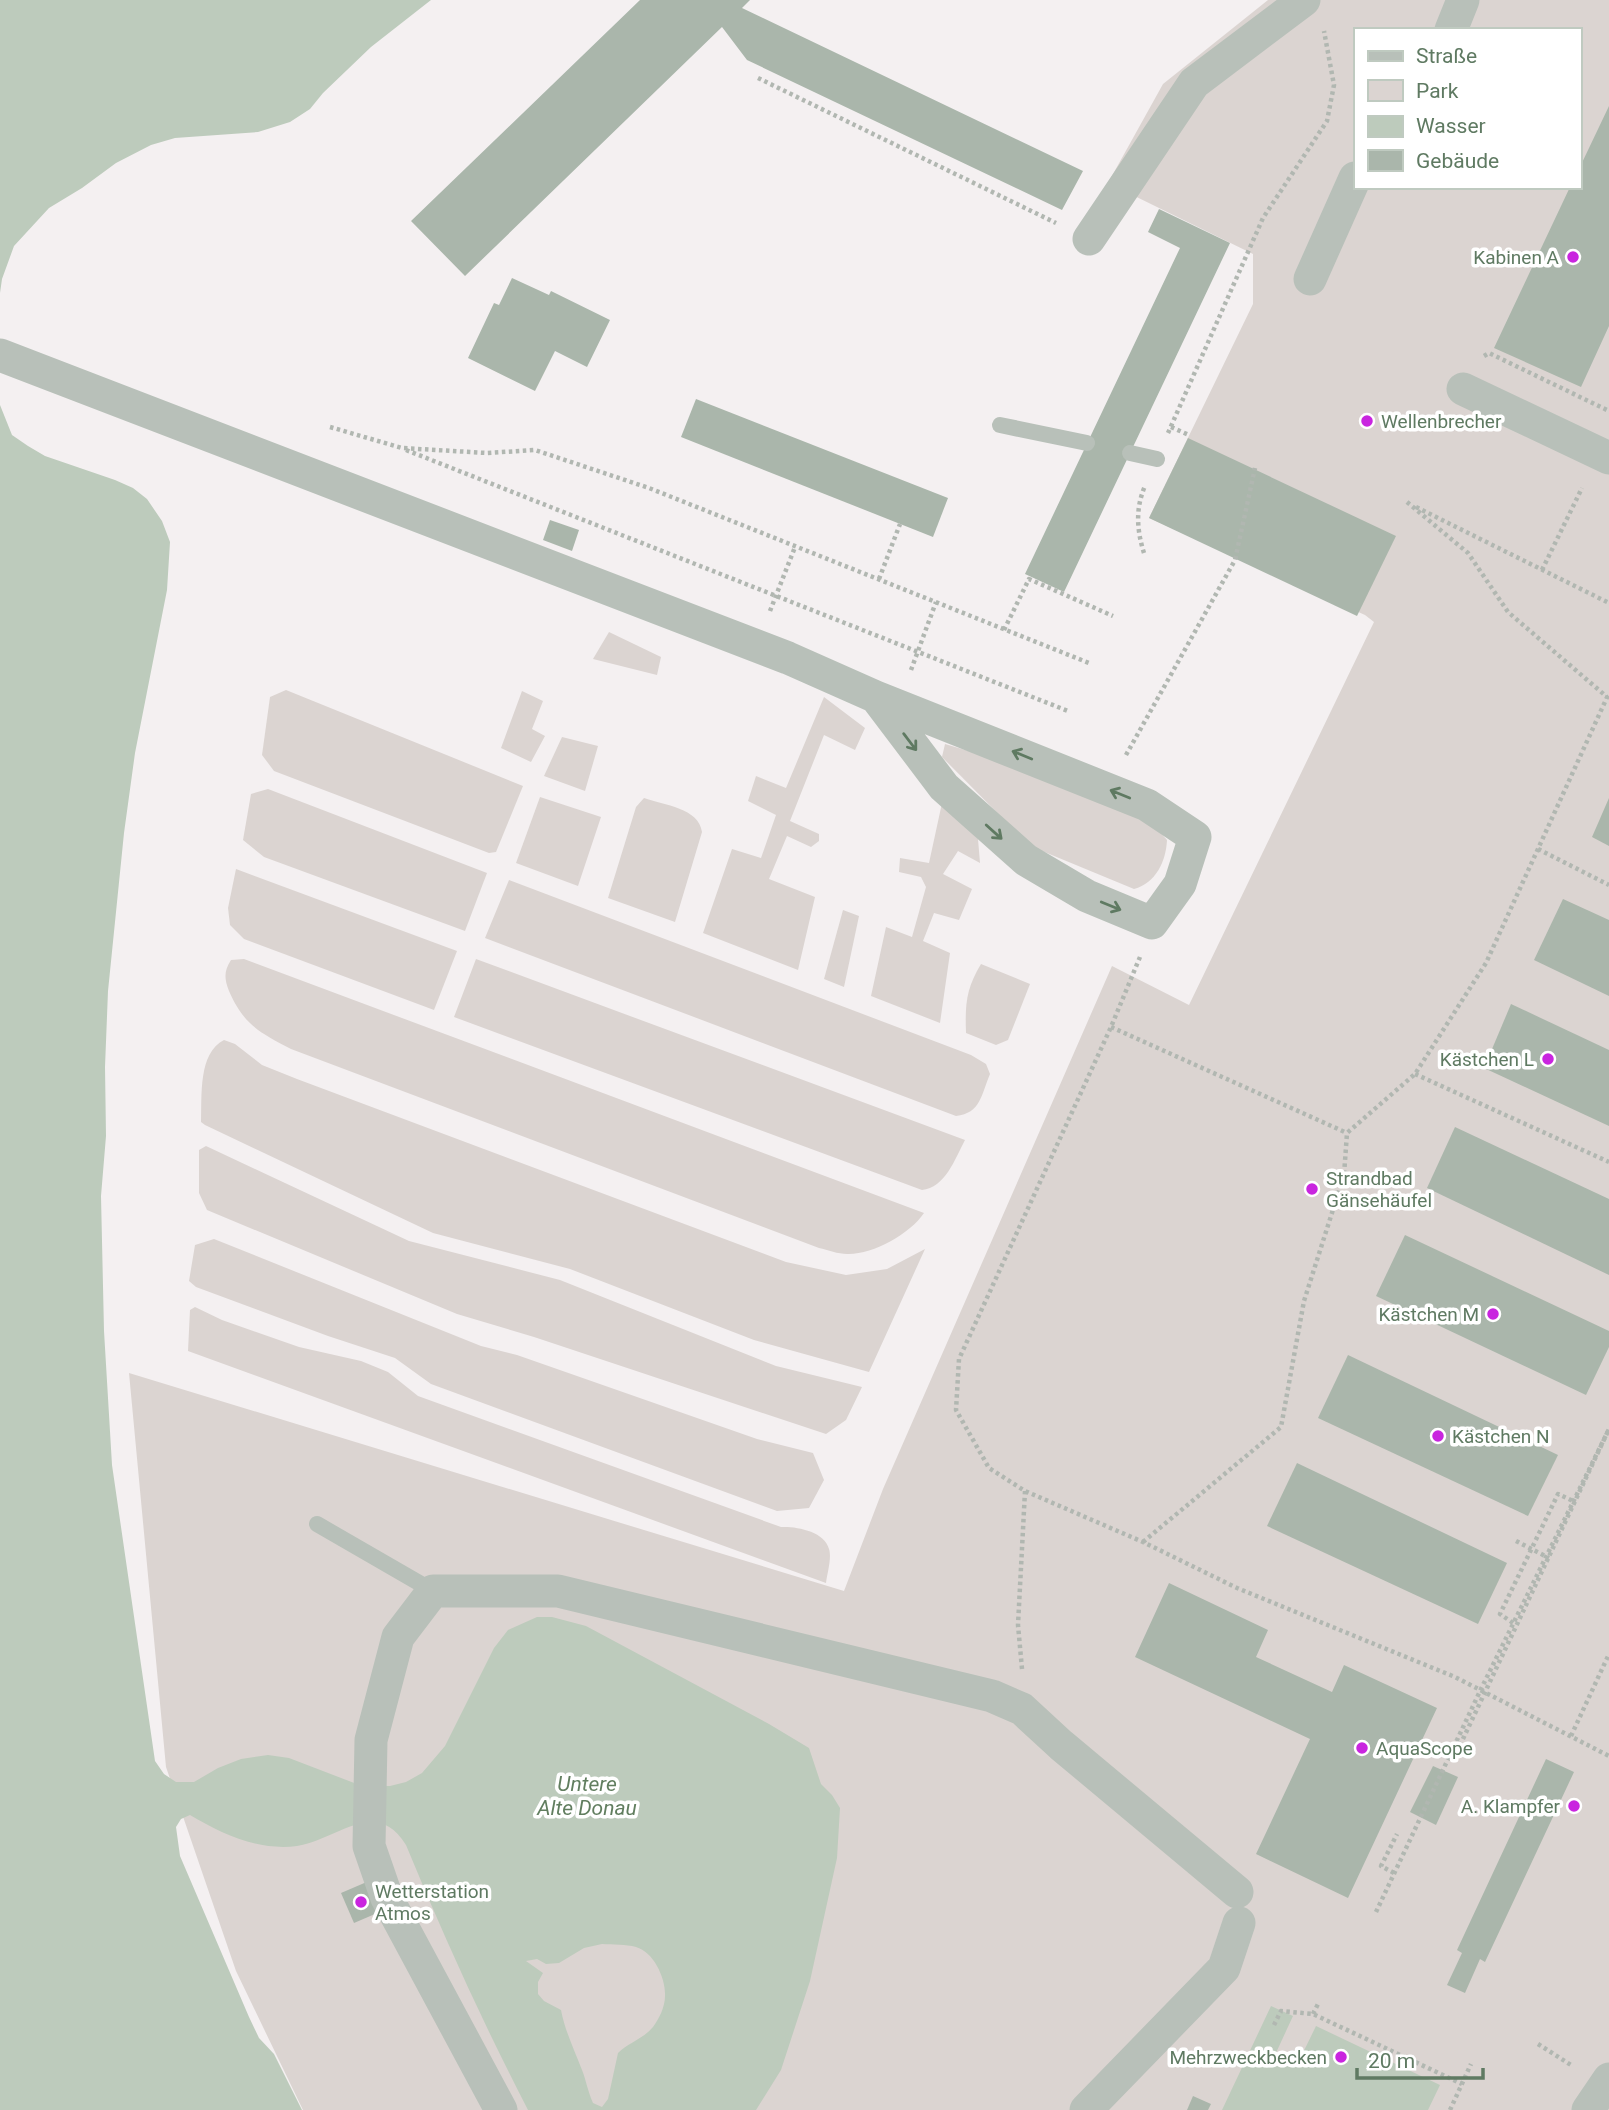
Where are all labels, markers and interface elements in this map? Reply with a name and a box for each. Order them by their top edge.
legend [1354,28,1581,189]
text: Straße [1416,44,1477,68]
text: Park [1416,79,1459,103]
text: Wasser [1416,114,1486,138]
text: Gebäude [1416,149,1499,173]
place label: Kabinen A [1473,246,1560,269]
marker: Kabinen A [1565,249,1581,265]
place label: Wellenbrecher [1381,410,1502,433]
marker: Wellenbrecher [1359,413,1375,429]
one-way arrow [902,732,917,751]
one-way arrow [1011,747,1033,760]
one-way arrow [1110,787,1132,800]
one-way arrow [985,824,1003,840]
one-way arrow [1100,901,1122,914]
place label: Kästchen L [1440,1048,1534,1071]
marker: Kästchen L [1540,1051,1556,1067]
place label: Strandbad Gänsehäufel [1326,1167,1432,1212]
marker: Strandbad Gänsehäufel [1304,1181,1320,1197]
place label: Kästchen M [1378,1303,1479,1326]
marker: Kästchen M [1485,1306,1501,1322]
place label: Kästchen N [1452,1425,1550,1448]
marker: Kästchen N [1430,1428,1446,1444]
place label: AquaScope [1376,1737,1473,1760]
marker: AquaScope [1354,1740,1370,1756]
water label: Untere Alte Donau [536,1772,637,1820]
place label: A. Klampfer [1461,1795,1561,1818]
marker: A. Klampfer [1566,1798,1582,1814]
place label: Wetterstation Atmos [375,1880,489,1925]
marker: Wetterstation Atmos [353,1894,369,1910]
scale bar [1357,2036,1483,2080]
place label: Mehrzweckbecken [1169,2046,1327,2069]
marker: Mehrzweckbecken [1333,2049,1349,2065]
text: 20 m [1368,2049,1415,2073]

